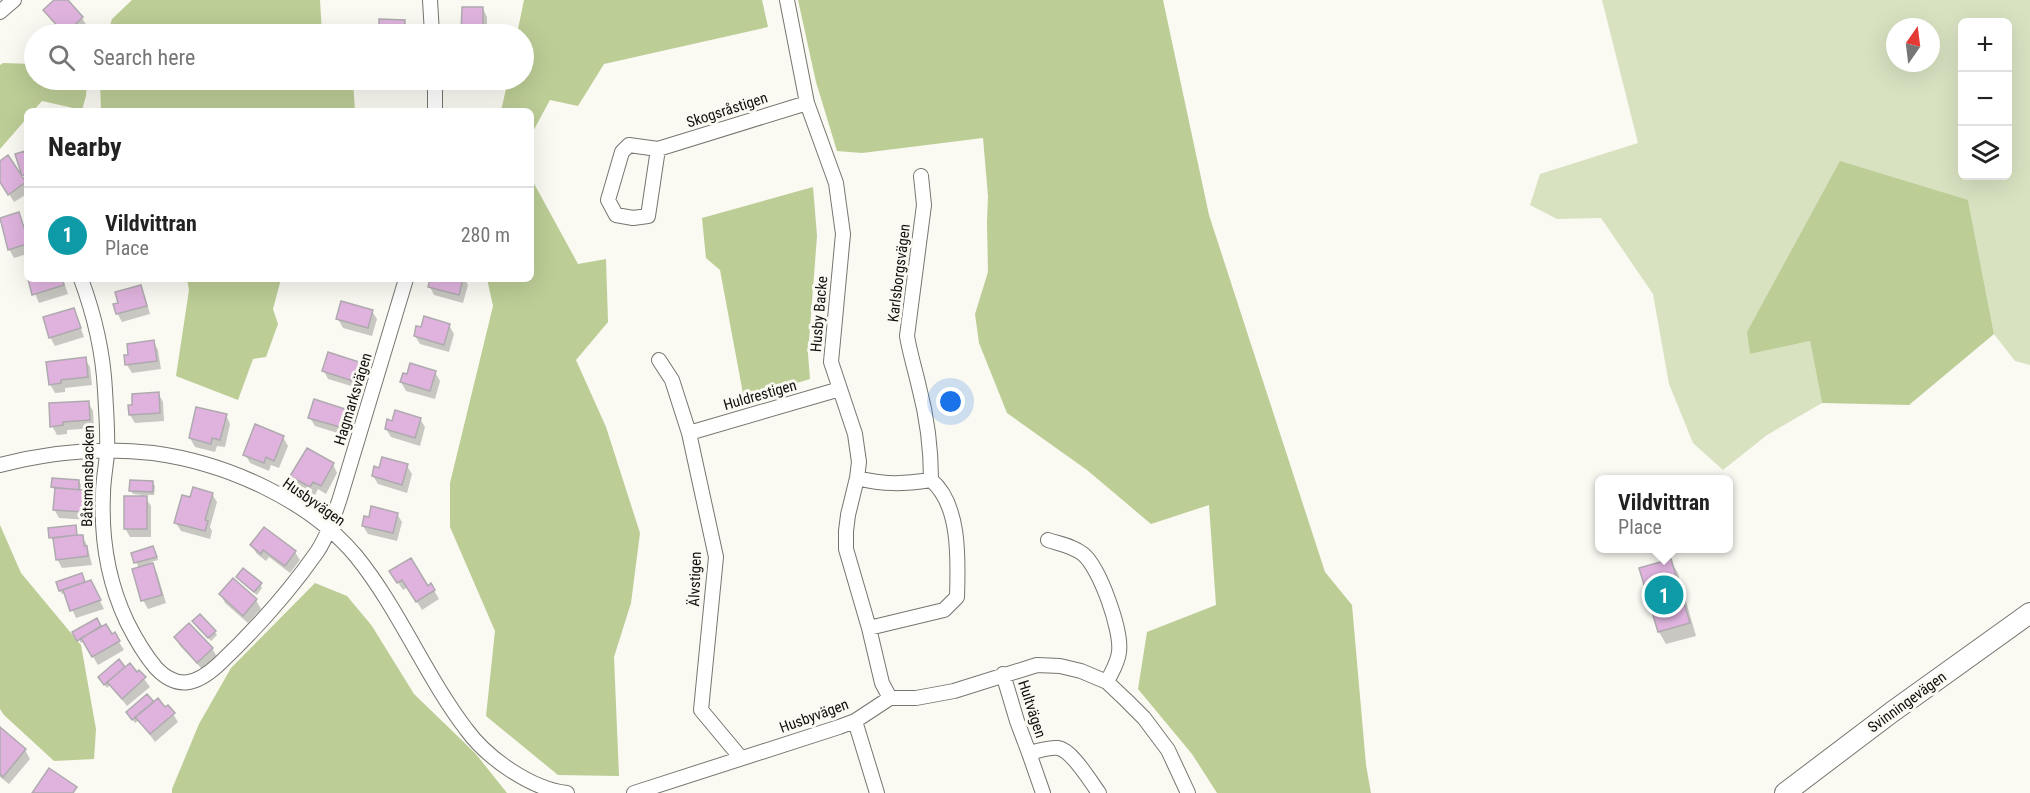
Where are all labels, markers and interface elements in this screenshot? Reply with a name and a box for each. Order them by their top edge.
north arrow [1886,18,1940,72]
map controls [1958,18,2012,180]
button: + [1958,18,2012,72]
search box [24,24,534,90]
icon: search [45,41,78,74]
text: Search here [93,45,195,70]
button: − [1958,72,2012,126]
street label: Skogsråstigen [684,88,770,132]
button: layers [1958,126,2012,180]
text: Nearby [48,132,122,162]
text: Vildvittran [105,211,197,236]
text: 1 [62,223,73,247]
text: 280 m [461,223,510,247]
street label: Karlsborgsvägen [884,223,914,323]
text: Place [105,236,149,260]
street label: Husby Backe [807,275,831,353]
street label: Hagmarksvägen [330,351,376,447]
street label: Huldrestigen [721,376,799,414]
your location [936,387,965,416]
street label: Båtsmansbacken [78,425,98,527]
street label: Husbyvägen [279,474,349,530]
popup [1595,475,1733,553]
text: Vildvittran [1618,490,1710,515]
text: Place [1618,515,1662,539]
street label: Älvstigen [685,551,705,607]
pin: 1 [1644,572,1684,618]
street label: Svinningevägen [1864,668,1950,736]
street label: Hultvägen [1014,678,1050,740]
street label: Husbyvägen [777,695,851,737]

